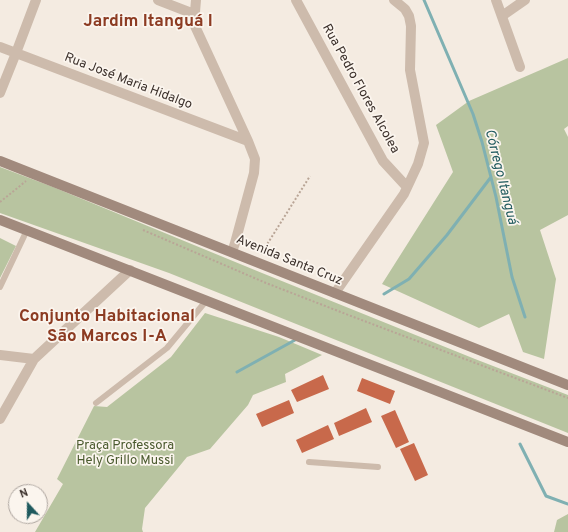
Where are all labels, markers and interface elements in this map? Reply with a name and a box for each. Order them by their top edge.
district label: Jardim Itanguá I [83,13,213,33]
street label: Rua Pedro Flores Alcolea [318,22,402,156]
street label: Rua José Maria Hidalgo [62,50,194,114]
water label: Córrego Itanguá [480,128,520,226]
street label: Avenida Santa Cruz [233,233,345,289]
district label: Conjunto Habitacional São Marcos I-A [19,308,195,348]
park label: Praça Professora Hely Grillo Mussi [76,438,174,469]
north arrow [8,484,48,524]
text: N [18,486,30,502]

